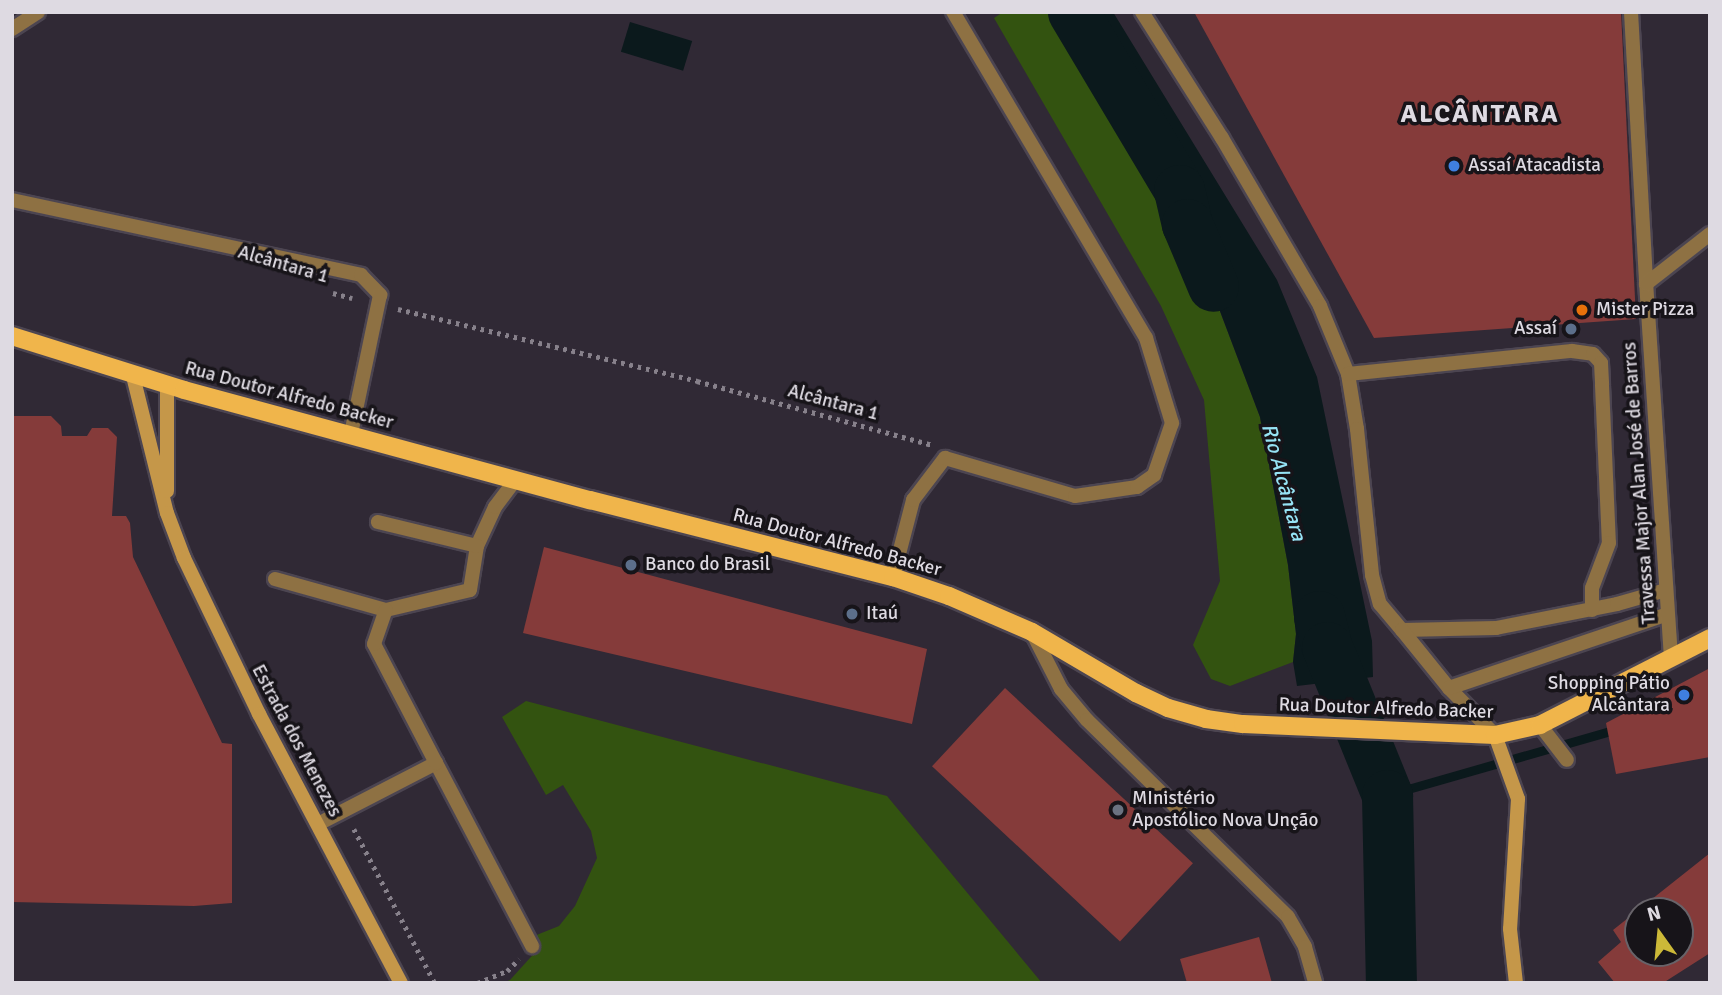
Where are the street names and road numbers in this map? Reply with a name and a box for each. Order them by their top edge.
street label: Alcântara 1 [235,241,331,289]
street label: Travessa Major Alan José de Barros [1619,341,1661,625]
street label: Rua Doutor Alfredo Backer [182,357,396,435]
street label: Alcântara 1 [785,380,881,426]
street label: Rua Doutor Alfredo Backer [730,504,944,582]
street label: Estrada dos Menezes [246,661,346,821]
street label: Rua Doutor Alfredo Backer [1278,694,1494,724]

